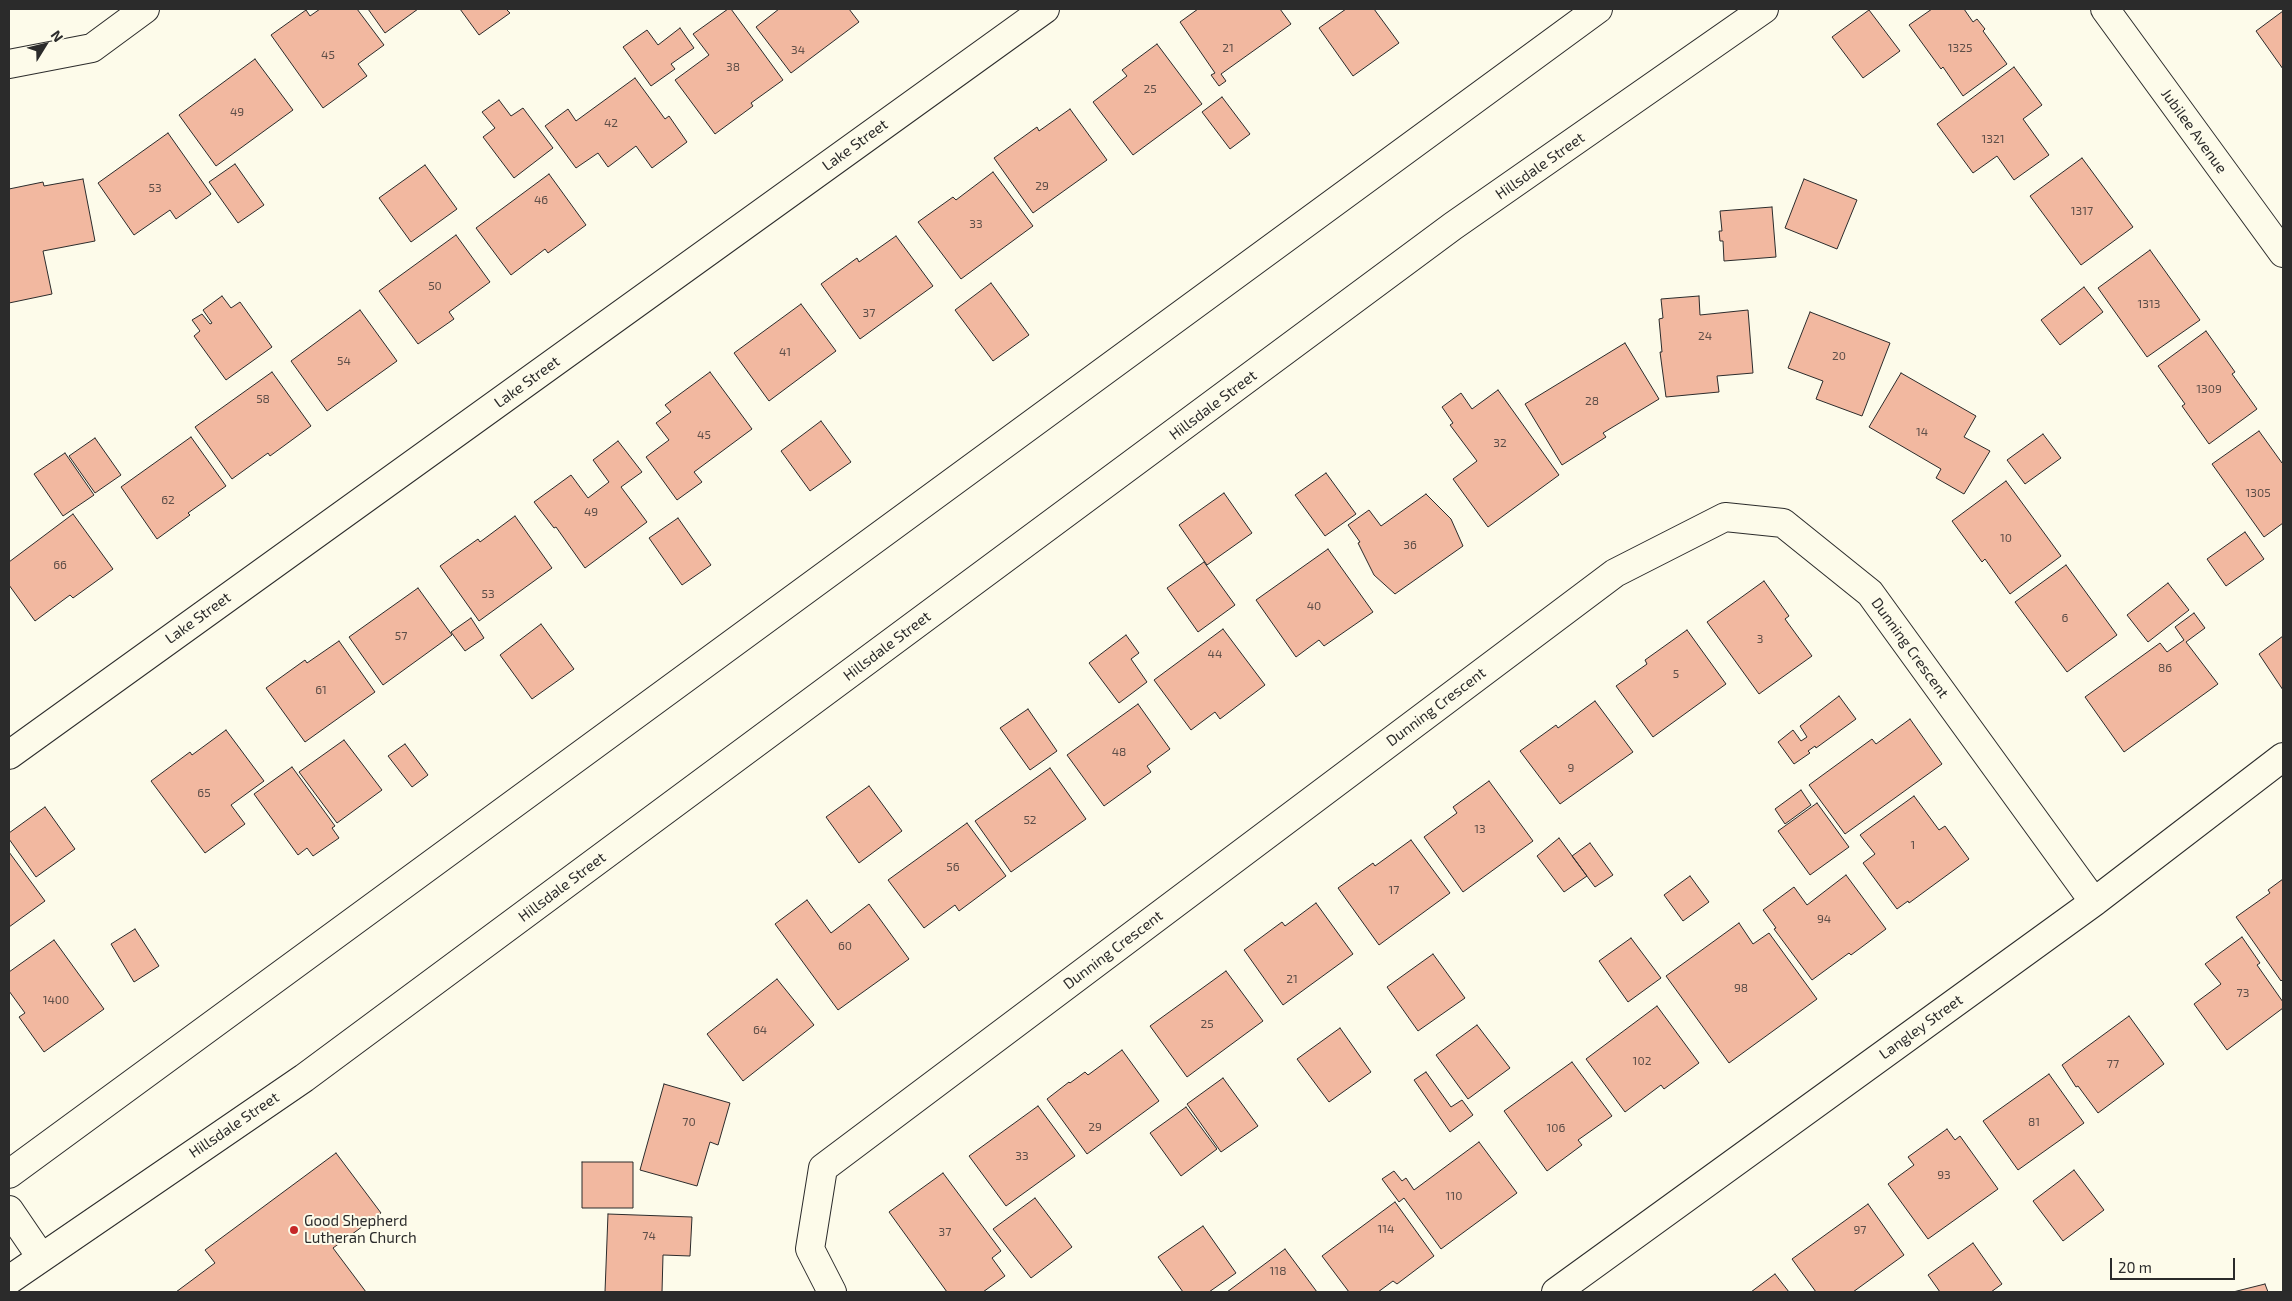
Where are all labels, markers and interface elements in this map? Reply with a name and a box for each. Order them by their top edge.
north arrow [20,20,70,70]
text: N [48,27,67,45]
house number: 21 [1222,41,1234,55]
house number: 1325 [1948,41,1972,55]
house number: 34 [791,43,805,57]
house number: 45 [321,48,335,62]
house number: 38 [726,60,740,74]
house number: 25 [1143,82,1157,96]
street label: Jubilee Avenue [2157,85,2231,177]
house number: 49 [230,105,244,119]
street label: Lake Street [819,115,891,175]
house number: 42 [604,116,618,130]
street label: Hillsdale Street [1492,129,1588,203]
house number: 1321 [1982,132,2004,146]
house number: 29 [1035,179,1049,193]
house number: 53 [148,181,162,195]
house number: 46 [534,193,548,207]
house number: 1317 [2071,204,2093,218]
house number: 33 [969,217,983,231]
house number: 50 [428,279,442,293]
house number: 1313 [2138,297,2160,311]
house number: 37 [863,306,875,320]
house number: 24 [1698,329,1712,343]
house number: 41 [779,345,791,359]
house number: 20 [1832,349,1846,363]
street label: Lake Street [491,352,563,412]
house number: 54 [337,354,351,368]
street label: Hillsdale Street [1166,366,1260,444]
house number: 1309 [2196,382,2222,396]
house number: 58 [256,392,270,406]
house number: 28 [1585,394,1599,408]
house number: 14 [1916,425,1928,439]
house number: 45 [697,428,711,442]
house number: 32 [1493,436,1507,450]
house number: 1305 [2245,486,2271,500]
house number: 62 [161,493,175,507]
house number: 49 [584,505,598,519]
house number: 10 [2000,531,2012,545]
house number: 36 [1403,538,1417,552]
house number: 66 [53,558,67,572]
house number: 53 [481,587,495,601]
street label: Lake Street [162,588,234,648]
street label: Dunning Crescent [1868,594,1952,702]
house number: 40 [1307,599,1321,613]
street label: Hillsdale Street [840,607,934,685]
house number: 6 [2062,611,2068,625]
house number: 57 [395,629,407,643]
house number: 3 [1757,632,1763,646]
house number: 44 [1208,647,1222,661]
house number: 86 [2158,661,2172,675]
street label: Dunning Crescent [1383,664,1489,750]
house number: 5 [1673,667,1679,681]
house number: 61 [315,683,327,697]
house number: 48 [1112,745,1126,759]
house number: 9 [1568,761,1574,775]
house number: 65 [197,786,211,800]
house number: 52 [1023,813,1037,827]
house number: 13 [1474,822,1486,836]
house number: 1 [1911,838,1915,852]
street label: Hillsdale Street [515,848,609,926]
house number: 56 [946,860,960,874]
house number: 17 [1389,883,1399,897]
street label: Dunning Crescent [1060,907,1166,993]
house number: 94 [1817,912,1831,926]
house number: 60 [838,939,852,953]
house number: 21 [1286,972,1298,986]
house number: 98 [1734,981,1748,995]
house number: 73 [2237,986,2249,1000]
street label: Langley Street [1876,991,1966,1063]
house number: 1400 [43,993,69,1007]
house number: 25 [1200,1017,1214,1031]
house number: 64 [753,1023,767,1037]
house number: 102 [1633,1054,1651,1068]
house number: 77 [2107,1057,2119,1071]
street label: Hillsdale Street [186,1088,282,1162]
house number: 70 [682,1115,696,1129]
house number: 81 [2028,1115,2040,1129]
house number: 29 [1088,1120,1102,1134]
house number: 106 [1547,1121,1565,1135]
house number: 33 [1015,1149,1029,1163]
house number: 93 [1937,1168,1951,1182]
house number: 110 [1446,1189,1462,1203]
place label: Good Shepherd Lutheran Church [304,1212,417,1247]
house number: 114 [1378,1222,1394,1236]
house number: 97 [1853,1223,1867,1237]
marker: Good Shepherd Lutheran Church [288,1224,300,1236]
house number: 37 [939,1225,951,1239]
house number: 74 [642,1229,656,1243]
scale bar [2112,1248,2237,1280]
text: 20 m [2118,1258,2152,1276]
house number: 118 [1270,1264,1286,1278]

